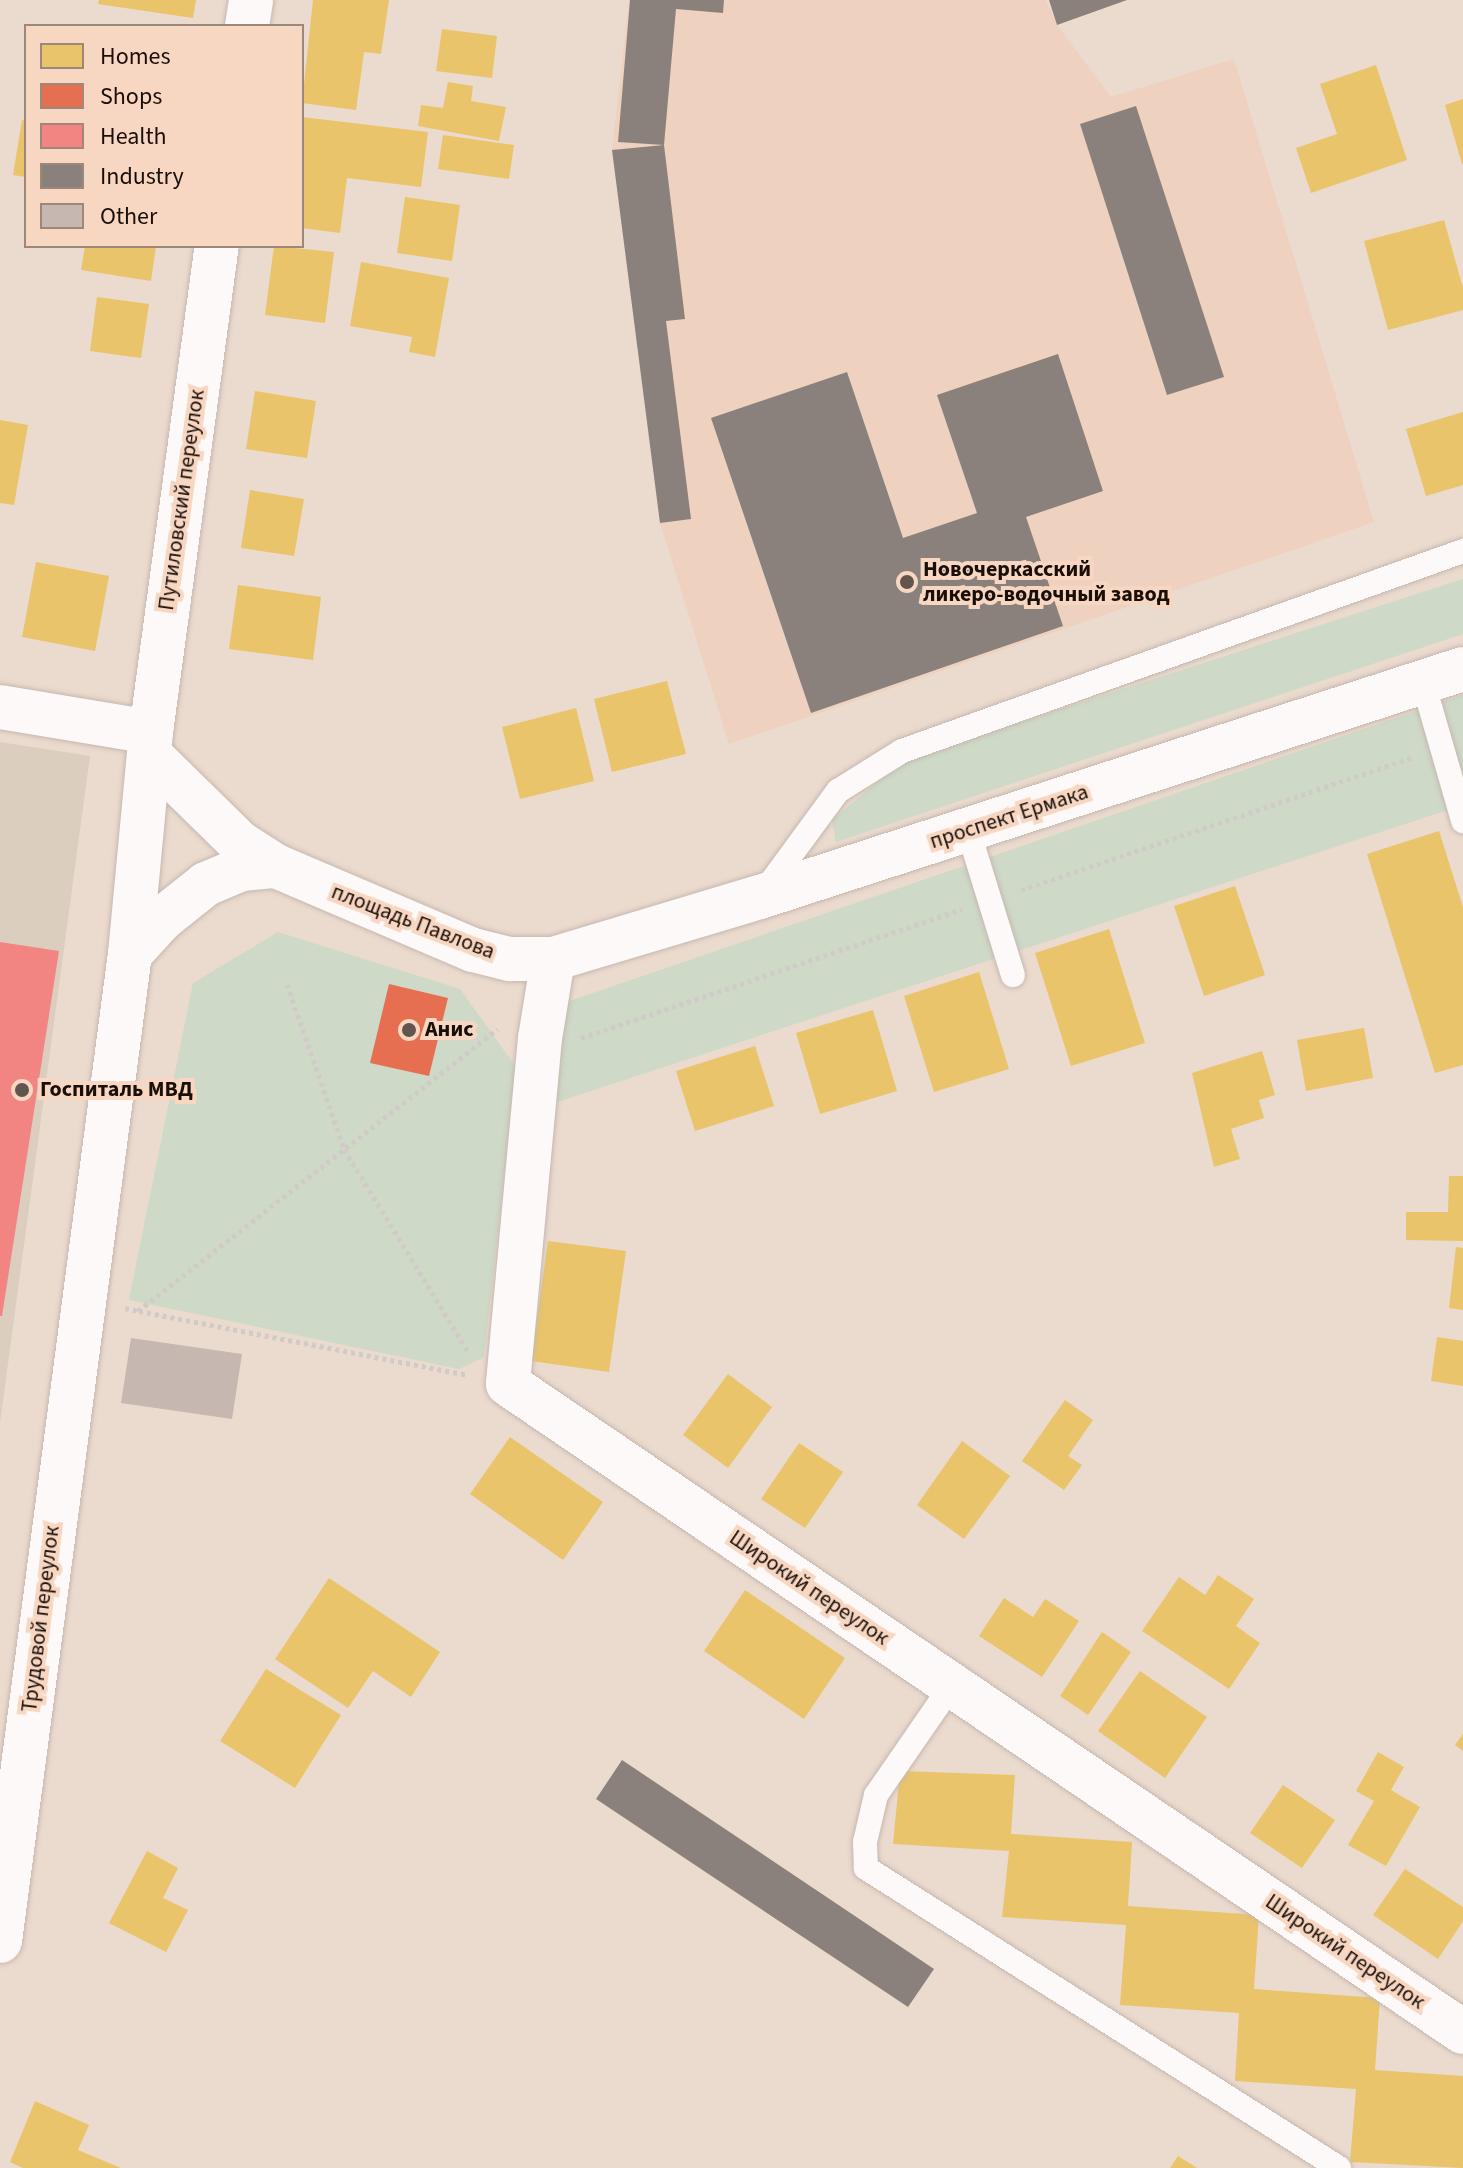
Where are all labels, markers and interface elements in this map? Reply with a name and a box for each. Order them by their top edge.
legend [24,24,304,248]
text: Homes [100,39,171,74]
text: Shops [100,79,162,114]
text: Health [100,119,167,154]
text: Industry [100,159,184,194]
text: Other [100,199,157,234]
street label: Путиловский переулок [153,388,211,612]
place label: Новочеркасский ликеро-водочный завод [923,556,1169,608]
marker: Новочеркасский ликеро-водочный завод [898,573,916,591]
street label: проспект Ермака [926,779,1092,855]
street label: площадь Павлова [328,879,498,965]
place label: Анис [425,1017,474,1043]
marker: Анис [400,1021,418,1039]
place label: Госпиталь МВД [40,1077,193,1103]
marker: Госпиталь МВД [11,1079,33,1101]
street label: Трудовой переулок [16,1524,66,1714]
street label: Широкий переулок [724,1525,894,1651]
street label: Широкий переулок [1260,1889,1430,2015]

